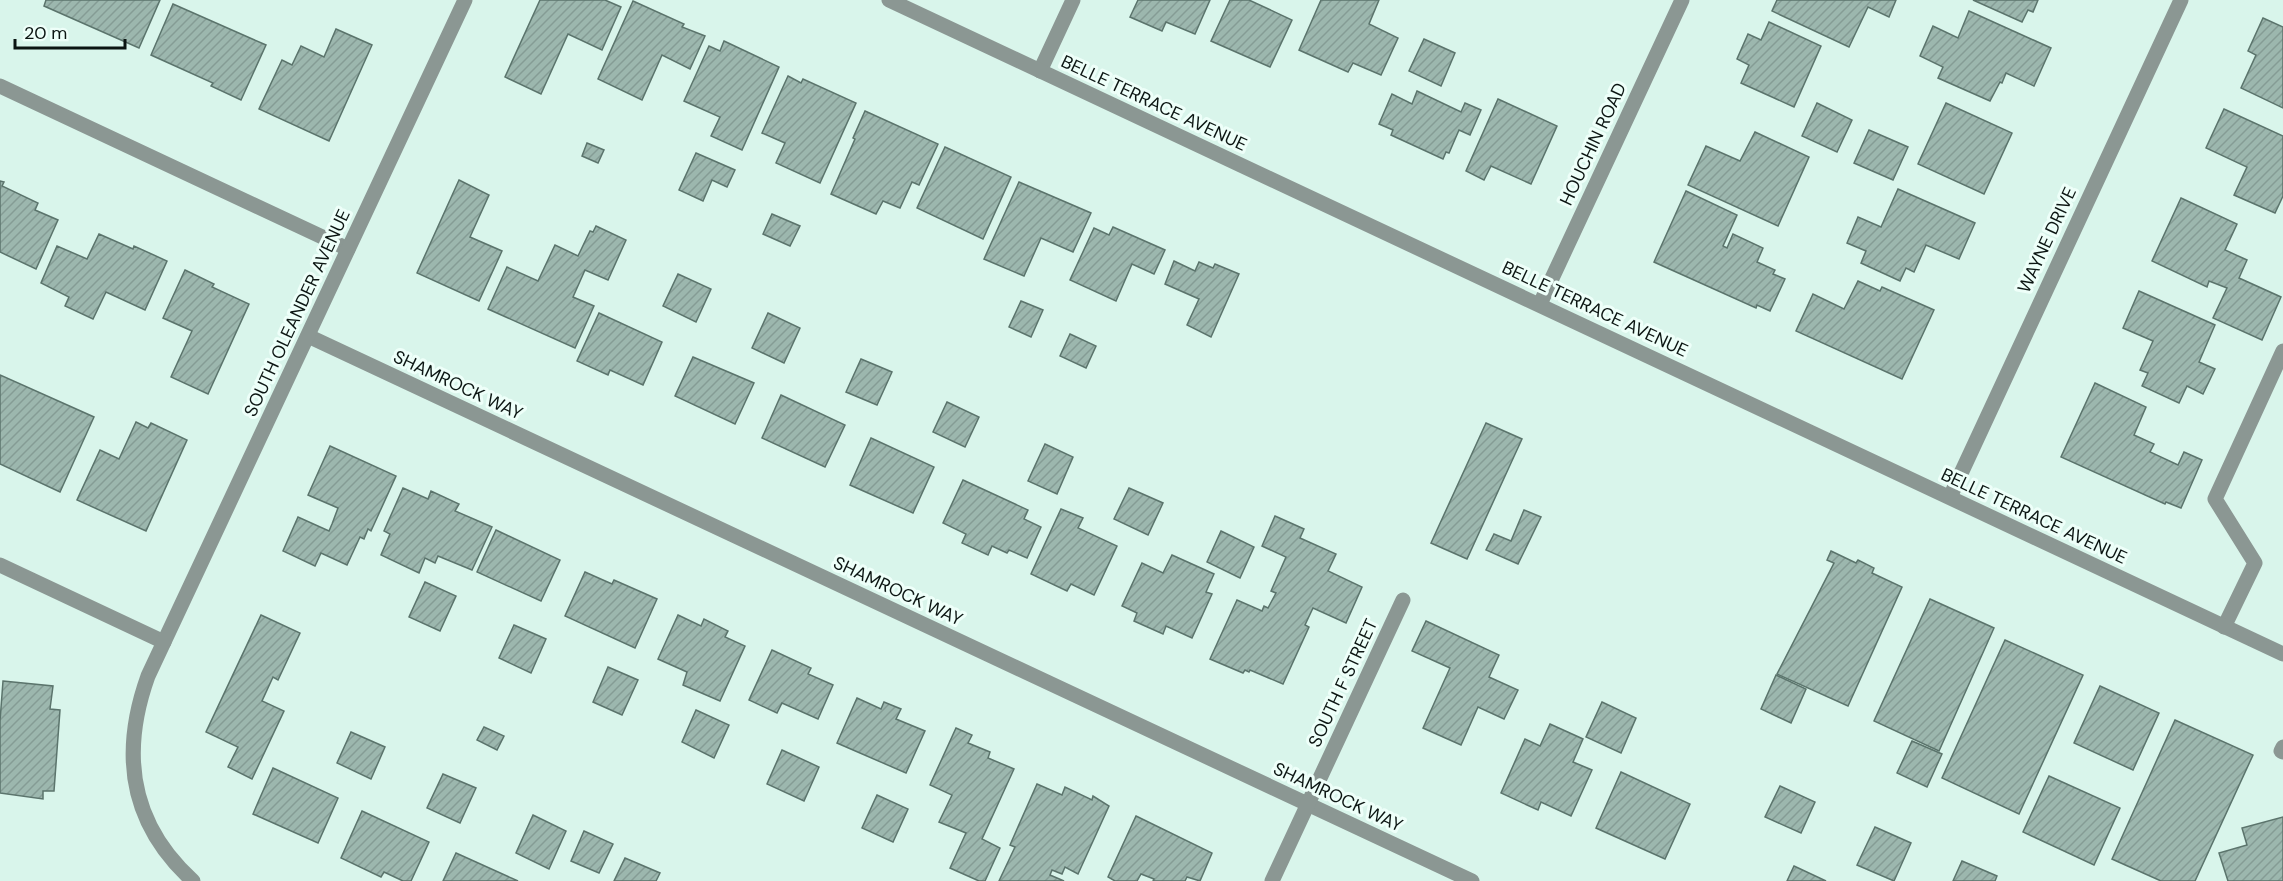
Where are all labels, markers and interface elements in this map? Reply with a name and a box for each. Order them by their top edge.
scale bar [15,12,124,50]
text: 20 m [24,21,67,45]
street label: BELLE TERRACE AVENUE [1057,49,1251,157]
street label: HOUCHIN ROAD [1554,79,1632,209]
street label: WAYNE DRIVE [2012,183,2082,297]
street label: SOUTH OLEANDER AVENUE [238,205,356,421]
street label: BELLE TERRACE AVENUE [1498,255,1692,363]
street label: SHAMROCK WAY [390,345,527,426]
street label: BELLE TERRACE AVENUE [1937,462,2131,570]
street label: SHAMROCK WAY [830,551,967,632]
street label: SOUTH F STREET [1303,615,1383,751]
street label: SHAMROCK WAY [1270,757,1407,838]

